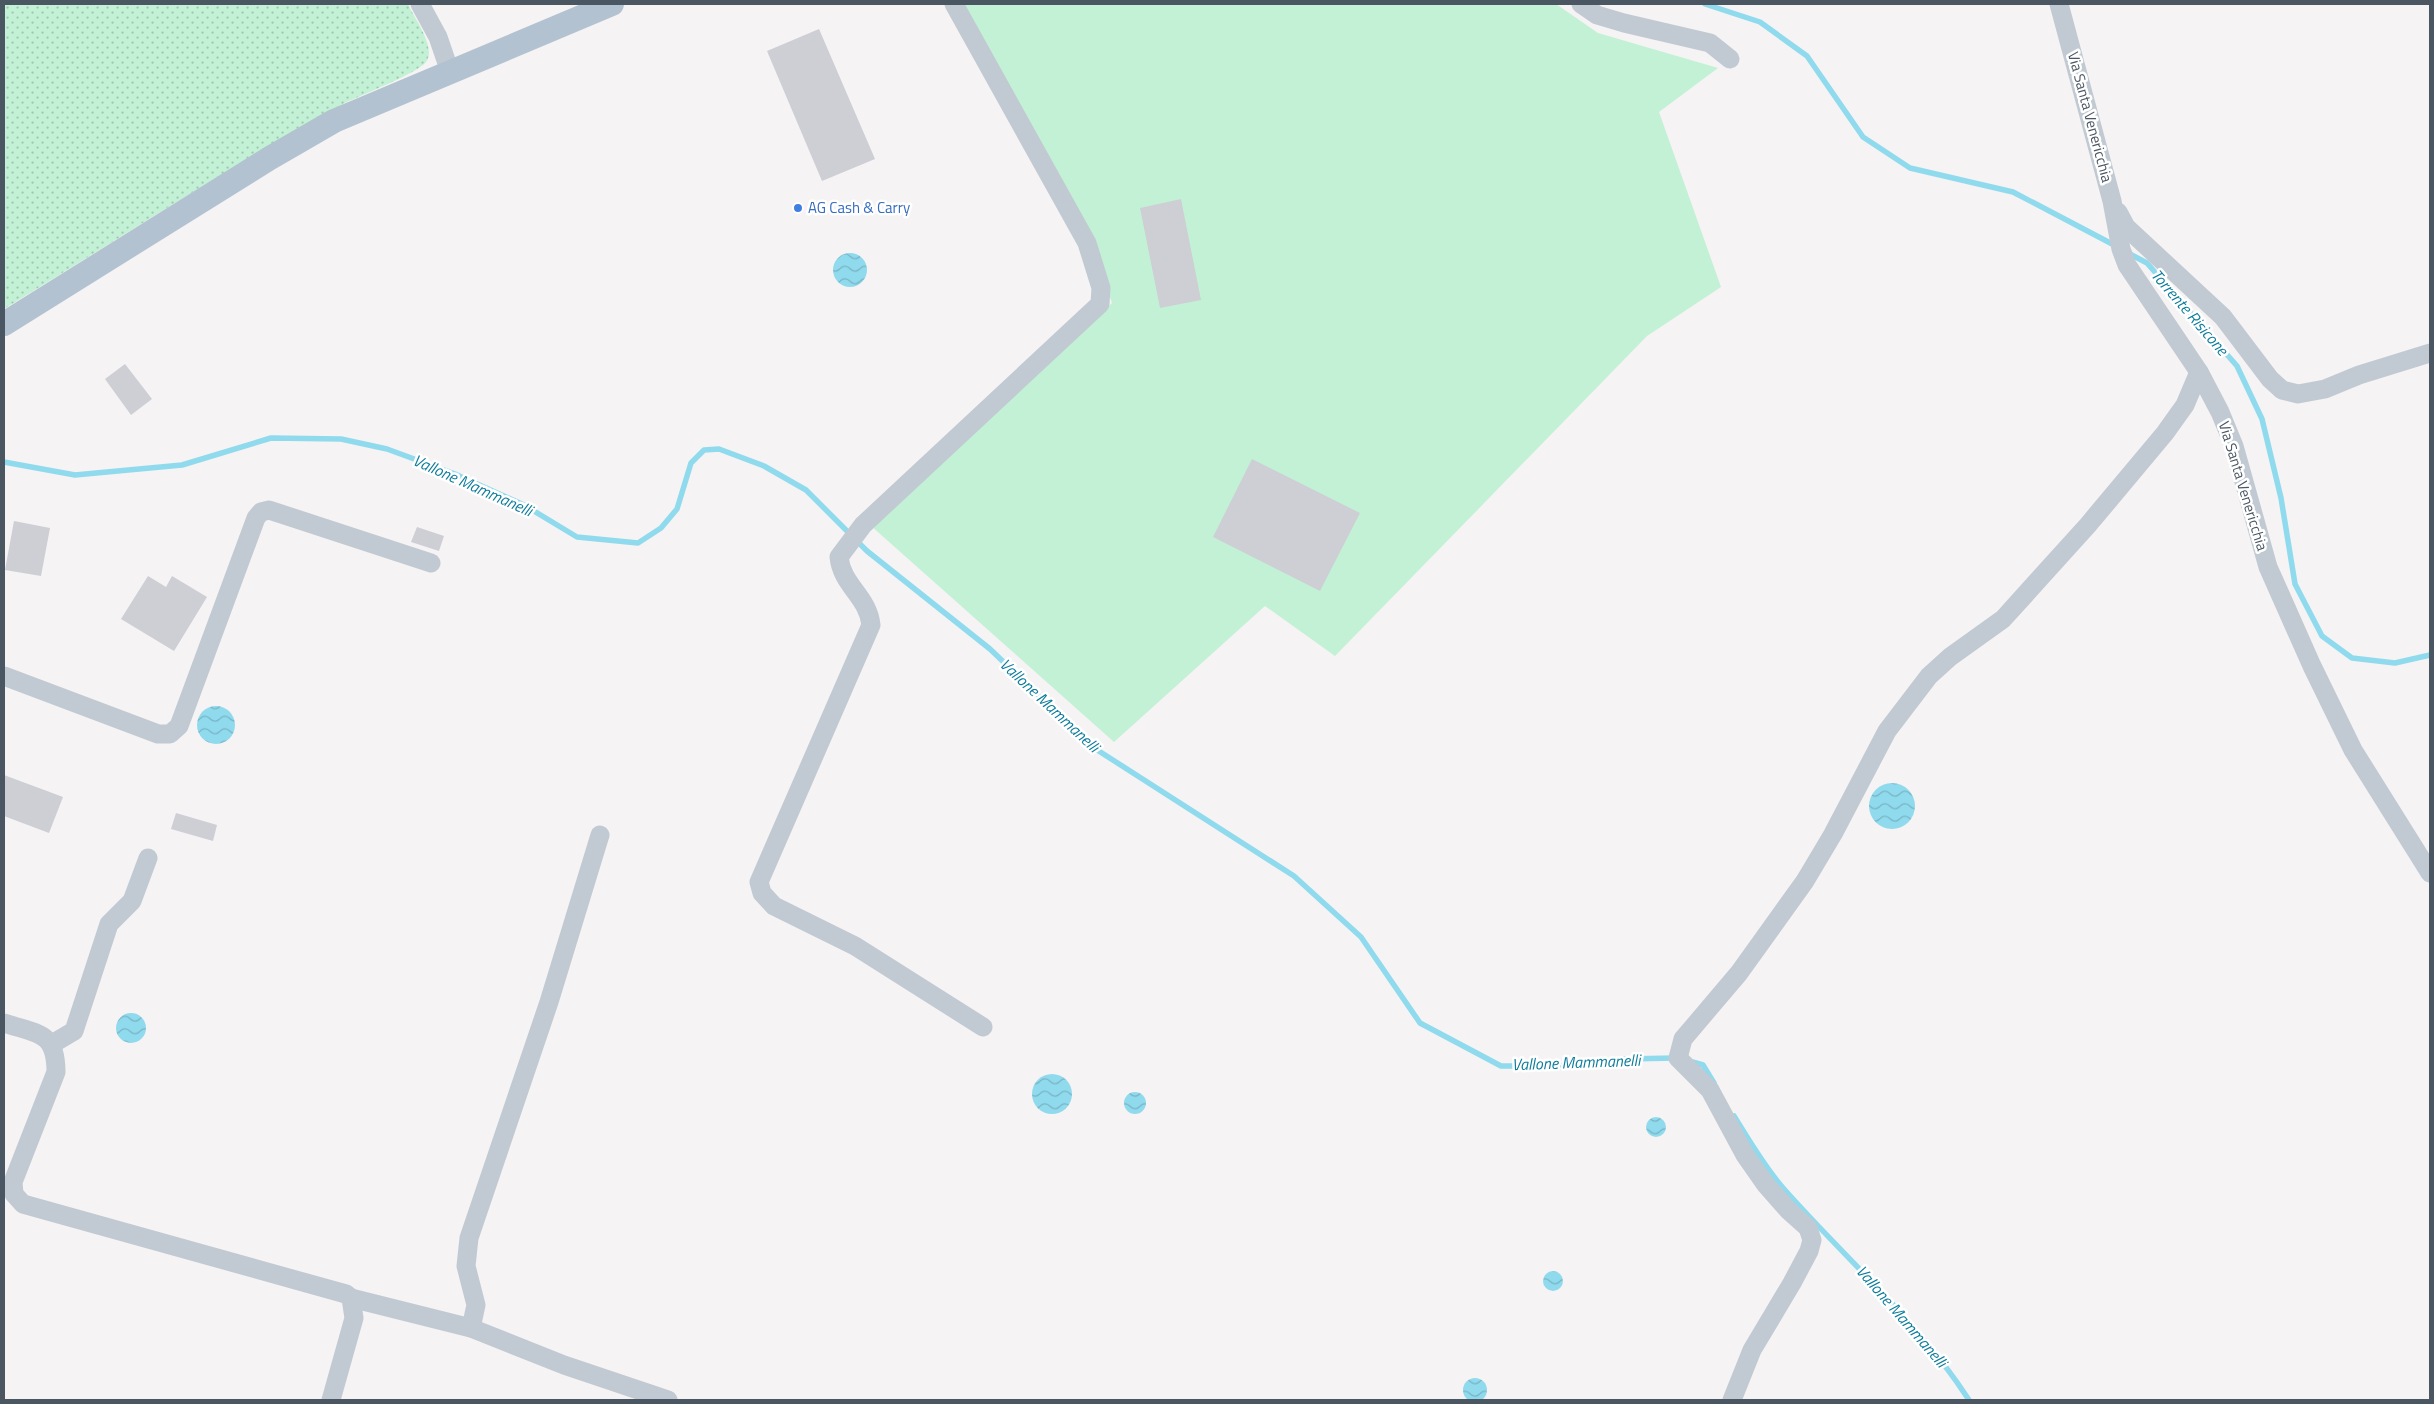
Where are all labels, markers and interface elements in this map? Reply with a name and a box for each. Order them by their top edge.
street label: Via Santa Venericchia [2062,49,2119,185]
place label: AG Cash & Carry [808,196,910,219]
marker: AG Cash & Carry [792,202,804,214]
water label: Torrente Risicone [2146,264,2235,362]
street label: Via Santa Venericchia [2213,418,2274,554]
water label: Vallone Mammanelli [409,448,538,523]
water label: Vallone Mammanelli [995,652,1106,759]
water label: Vallone Mammanelli [1511,1048,1642,1076]
water label: Vallone Mammanelli [1851,1260,1954,1374]

